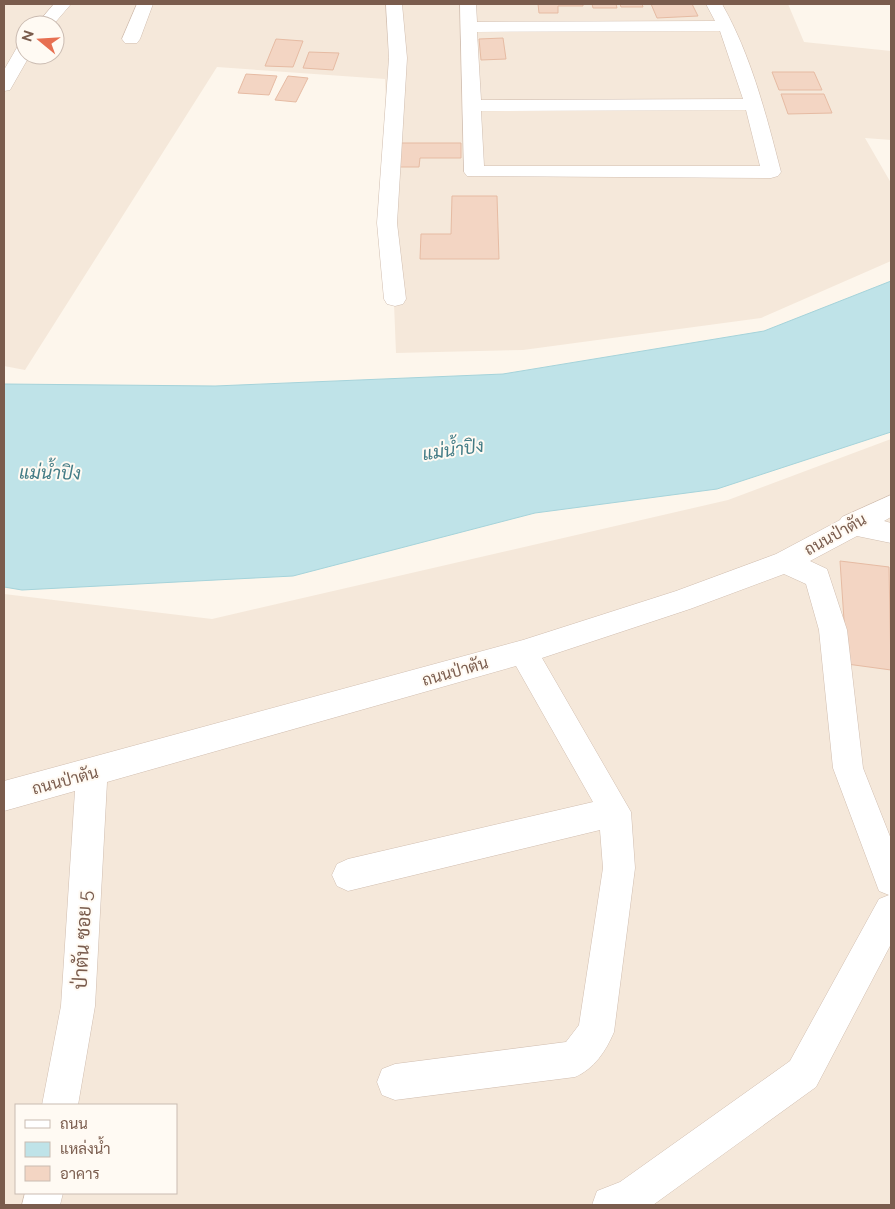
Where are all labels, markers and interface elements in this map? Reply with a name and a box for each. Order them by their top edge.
north arrow [15,15,65,65]
text: N [18,28,37,44]
water label: แม่น้ำปิง [420,430,485,464]
water label: แม่น้ำปิง [19,456,81,484]
street label: ถนนป่าตัน [800,509,870,559]
street label: ถนนป่าตัน [420,652,490,690]
street label: ถนนป่าตัน [30,762,100,798]
street label: ป่าตัน ซอย 5 [67,890,96,990]
legend [15,1104,178,1194]
text: ถนน [60,1115,88,1133]
text: แหล่งน้ำ [60,1136,111,1158]
text: อาคาร [60,1165,100,1183]

